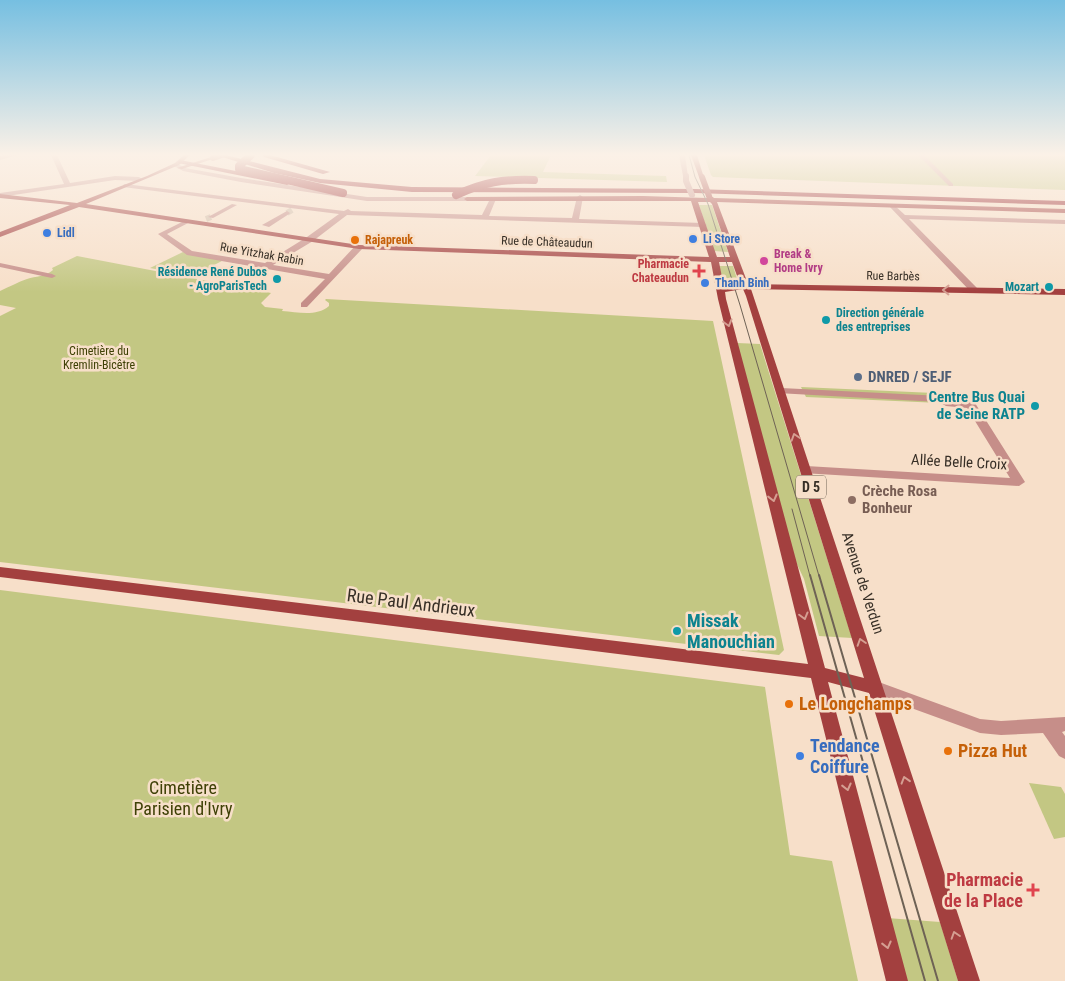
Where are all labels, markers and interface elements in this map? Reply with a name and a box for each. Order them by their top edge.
place label: Lidl [57,226,75,240]
marker: Lidl [41,227,53,239]
place label: Li Store [703,232,740,246]
place label: Rajapreuk [365,233,413,247]
street label: Rue de Châteaudun [501,233,593,251]
marker: Li Store [687,233,699,245]
marker: Rajapreuk [349,234,361,246]
street label: Rue Yitzhak Rabin [219,240,305,268]
place label: Break & Home Ivry [774,247,823,275]
marker: Break & Home Ivry [758,255,770,267]
place label: Pharmacie Chateaudun [632,257,689,285]
place label: Résidence René Dubos - AgroParisTech [158,265,268,293]
marker: Pharmacie Chateaudun [693,265,705,277]
street label: Rue Barbès [866,269,920,283]
marker: Résidence René Dubos - AgroParisTech [271,273,283,285]
place label: Thanh Binh [715,276,769,290]
marker: Thanh Binh [699,277,711,289]
place label: Mozart [1005,280,1039,294]
marker: Mozart [1043,281,1055,293]
one-way arrow [942,285,950,295]
place label: Direction générale des entreprises [836,306,924,334]
marker: Direction générale des entreprises [820,314,832,326]
one-way arrow [723,319,733,327]
park label: Cimetière du Kremlin-Bicêtre [63,344,135,372]
place label: DNRED / SEJF [868,368,952,386]
marker: DNRED / SEJF [852,371,864,383]
place label: Centre Bus Quai de Seine RATP [928,388,1025,423]
marker: Centre Bus Quai de Seine RATP [1029,400,1041,412]
one-way arrow [791,433,801,442]
street label: Allée Belle Croix [911,450,1008,474]
road number: D 5 [796,476,826,498]
place label: Crèche Rosa Bonheur [862,482,937,517]
one-way arrow [767,493,778,502]
marker: Crèche Rosa Bonheur [846,494,858,506]
street label: Avenue de Verdun [838,530,888,636]
street label: Rue Paul Andrieux [346,584,476,621]
place label: Missak Manouchian [687,610,775,652]
one-way arrow [798,612,809,621]
marker: Missak Manouchian [671,625,683,637]
one-way arrow [857,638,867,646]
place label: Le Longchamps [799,693,912,714]
marker: Le Longchamps [783,698,795,710]
place label: Tendance Coiffure [810,735,880,777]
place label: Pizza Hut [958,740,1028,761]
marker: Pizza Hut [942,745,954,757]
marker: Tendance Coiffure [794,750,806,762]
one-way arrow [901,776,911,784]
park label: Cimetière Parisien d'Ivry [133,777,233,819]
one-way arrow [841,783,852,792]
place label: Pharmacie de la Place [944,869,1023,911]
marker: Pharmacie de la Place [1027,884,1039,896]
one-way arrow [950,931,960,939]
one-way arrow [881,940,892,949]

